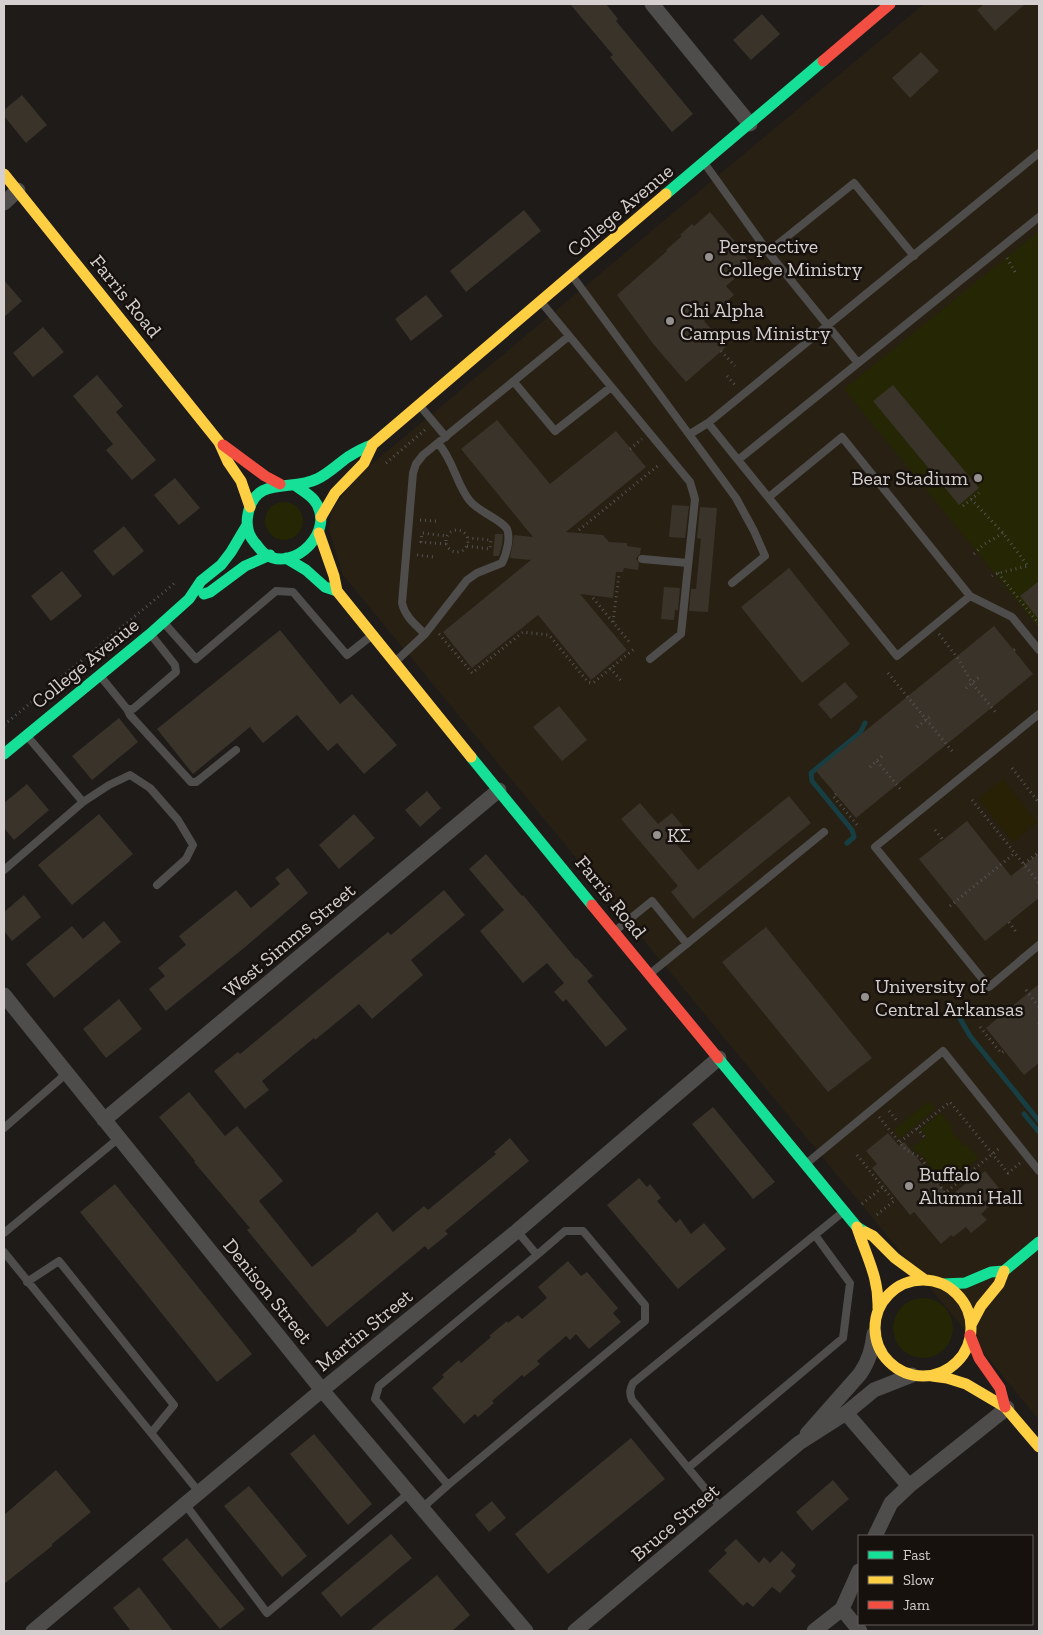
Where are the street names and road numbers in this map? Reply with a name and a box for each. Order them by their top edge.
street label: College Avenue [562,159,678,261]
street label: Farris Road [85,250,167,342]
street label: College Avenue [27,612,143,714]
street label: Farris Road [570,851,652,943]
street label: West Simms Street [218,878,360,1002]
street label: Denison Street [218,1234,318,1349]
street label: Martin Street [311,1283,418,1376]
street label: Bruce Street [626,1478,724,1566]

